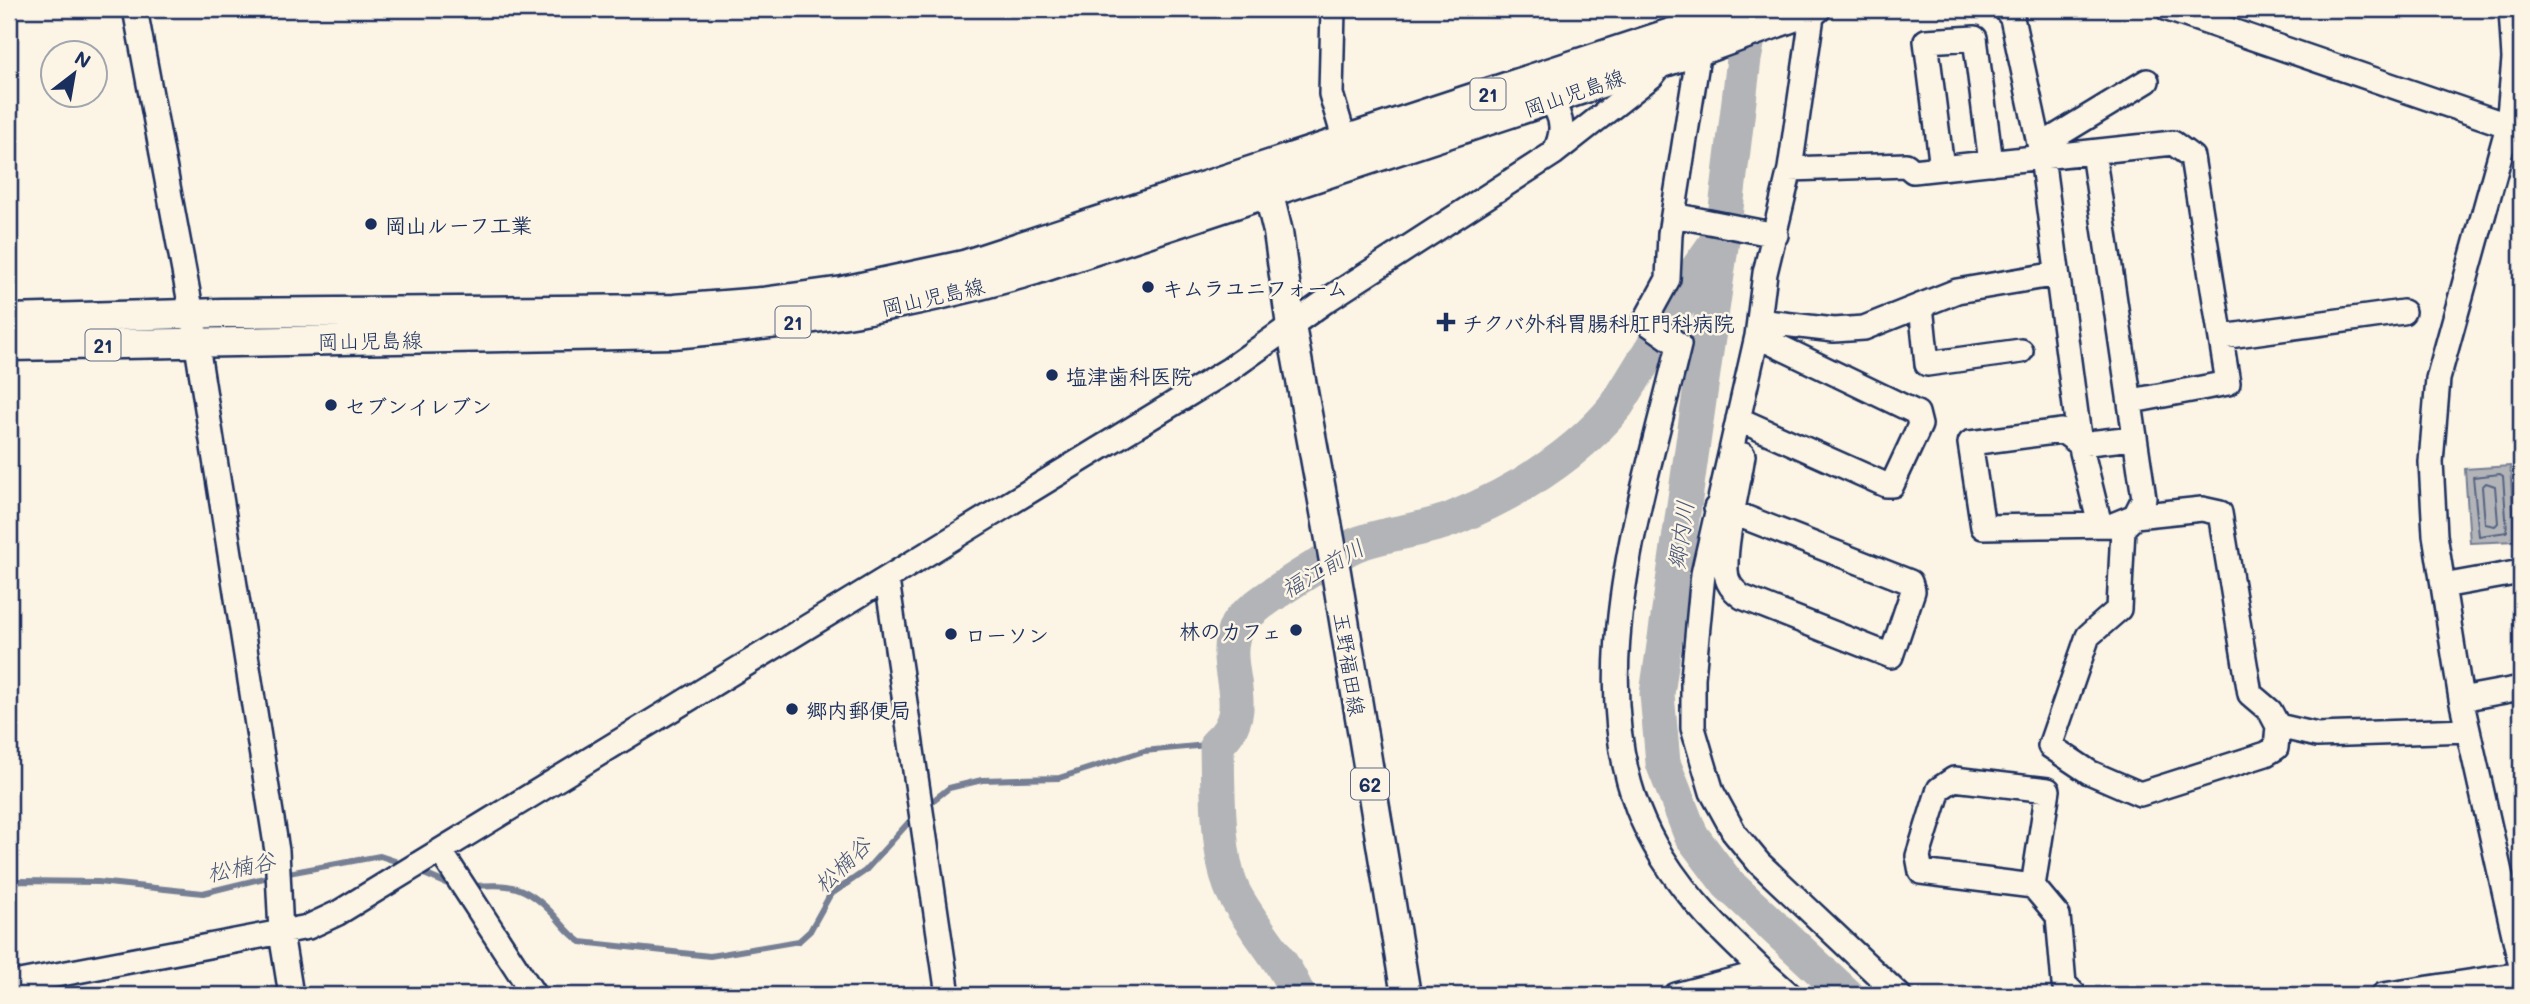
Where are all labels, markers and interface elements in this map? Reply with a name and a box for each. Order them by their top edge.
north arrow [38,38,108,108]
text: N [70,45,96,73]
street label: 岡山児島線 [1520,62,1628,122]
road number: 21 [1470,78,1506,110]
place label: 岡山ルーフ工業 [385,211,532,238]
marker: 岡山ルーフ工業 [363,216,379,232]
street label: 岡山児島線 [879,271,987,321]
place label: キムラユニフォーム [1162,274,1348,301]
marker: キムラユニフォーム [1140,279,1156,295]
road number: 21 [776,306,810,338]
place label: チクバ外科胃腸科肛門科病院 [1462,309,1735,336]
marker: チクバ外科胃腸科肛門科病院 [1436,312,1456,332]
street label: 岡山児島線 [317,326,423,354]
road number: 21 [86,330,120,360]
place label: 塩津歯科医院 [1066,362,1192,389]
marker: 塩津歯科医院 [1044,367,1060,383]
place label: セブンイレブン [345,392,492,419]
marker: セブンイレブン [323,397,339,413]
water label: 郷内川 [1660,499,1700,571]
water label: 福江前川 [1275,532,1369,604]
street label: 玉野福田線 [1328,610,1372,718]
place label: 林のカフェ [1179,617,1282,644]
place label: ローソン [965,621,1049,648]
marker: 林のカフェ [1288,622,1304,638]
marker: ローソン [943,626,959,642]
place label: 郷内郵便局 [806,696,911,723]
marker: 郷内郵便局 [784,701,800,717]
road number: 62 [1351,768,1389,800]
water label: 松楠谷 [807,829,878,899]
water label: 松楠谷 [204,845,279,887]

